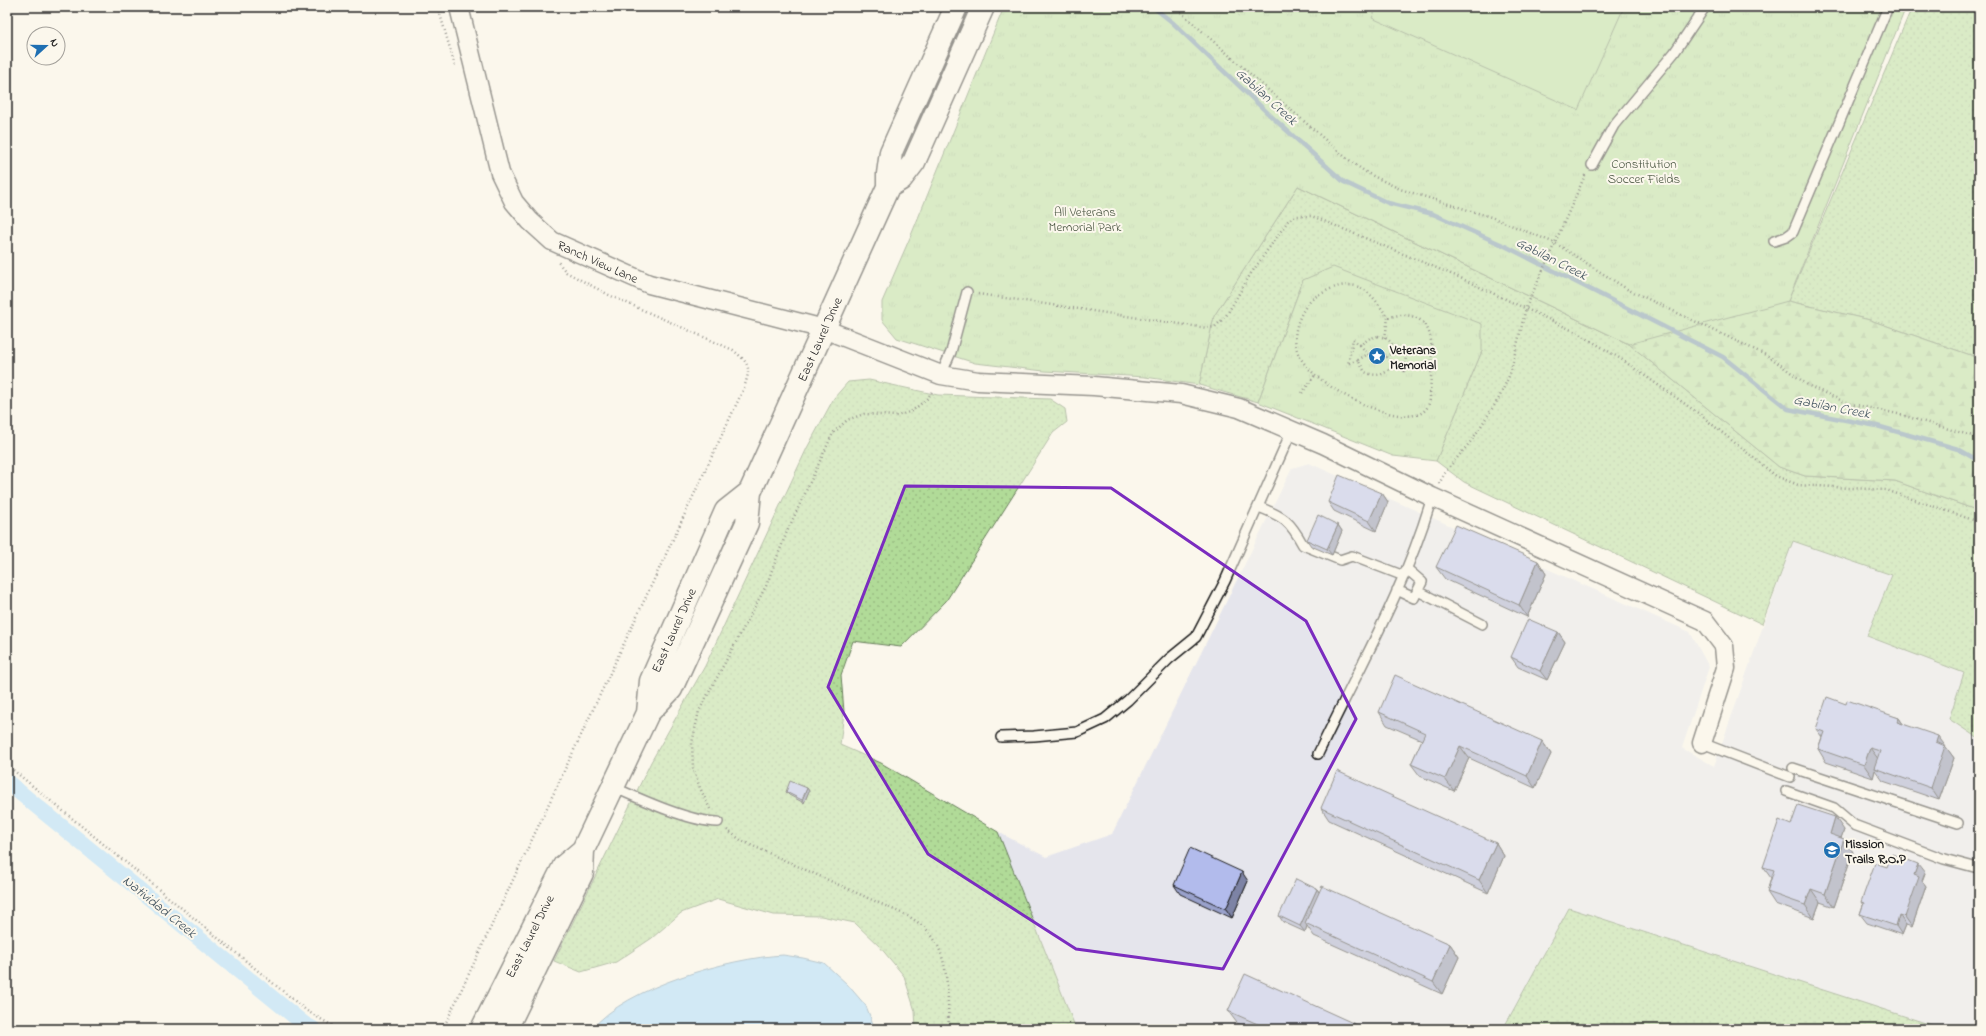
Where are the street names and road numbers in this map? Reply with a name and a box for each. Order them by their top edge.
street label: Ranch View Lane [554,236,641,289]
street label: East Laurel Drive [793,294,848,385]
street label: East Laurel Drive [647,585,702,676]
street label: East Laurel Drive [501,892,559,981]

